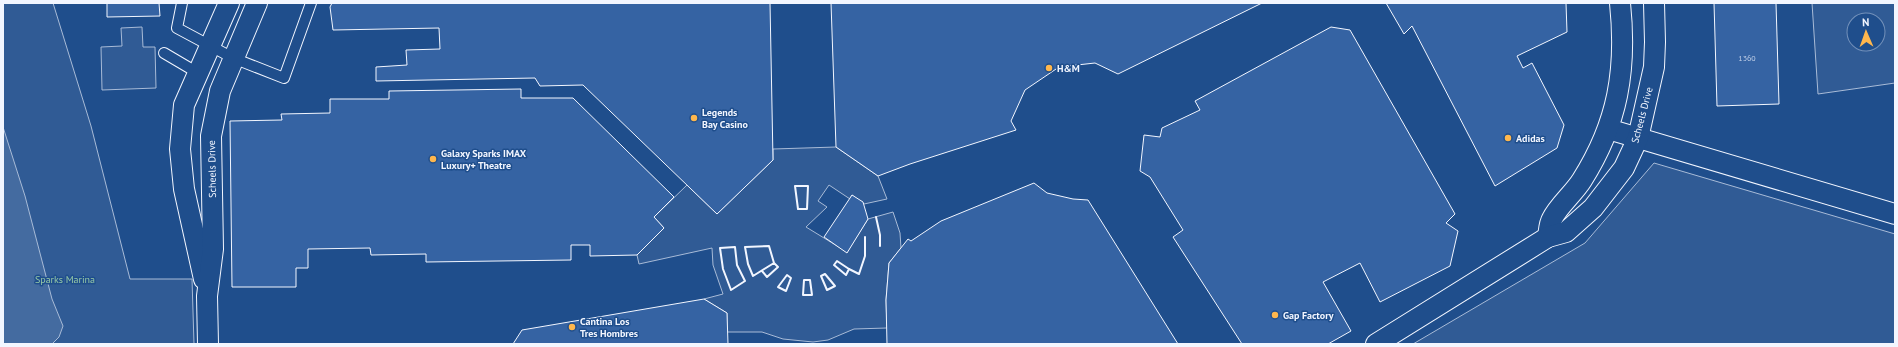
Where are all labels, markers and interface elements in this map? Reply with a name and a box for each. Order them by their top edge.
north arrow [1846,12,1886,52]
text: N [1862,15,1870,29]
house number: 1360 [1738,53,1756,63]
place label: H&M [1057,62,1080,75]
marker: H&M [1044,63,1054,73]
street label: Scheels Drive [1628,86,1656,144]
place label: Legends Bay Casino [702,106,748,131]
marker: Legends Bay Casino [689,113,699,123]
place label: Adidas [1516,132,1545,145]
marker: Adidas [1503,133,1513,143]
street label: Scheels Drive [205,140,219,198]
place label: Galaxy Sparks IMAX Luxury+ Theatre [441,147,527,172]
marker: Galaxy Sparks IMAX Luxury+ Theatre [428,154,438,164]
park label: Sparks Marina [35,273,95,286]
place label: Gap Factory [1283,309,1334,322]
marker: Gap Factory [1270,310,1280,320]
place label: Cantina Los Tres Hombres [580,315,638,340]
marker: Cantina Los Tres Hombres [567,322,577,332]

